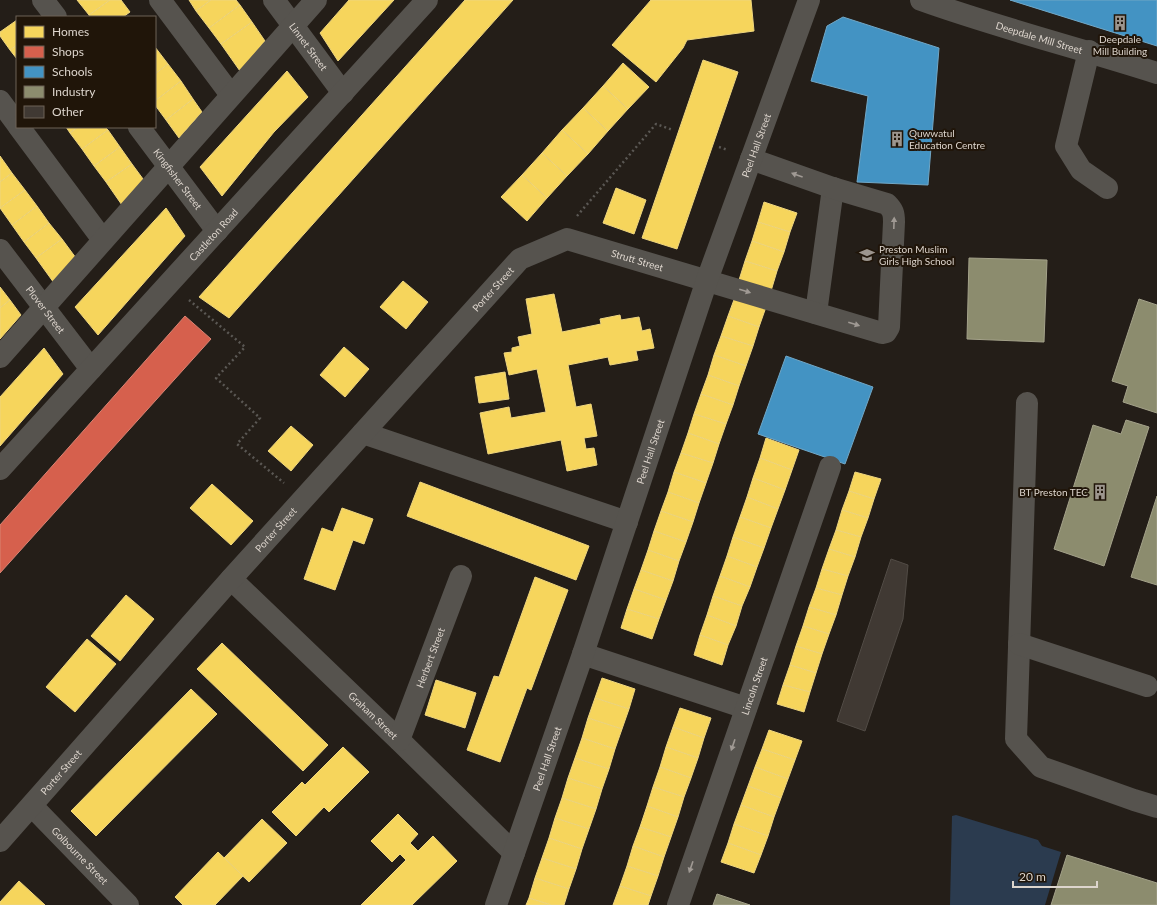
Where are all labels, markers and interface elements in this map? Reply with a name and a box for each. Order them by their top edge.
building icon: Deepdale Mill Building [1111,14,1129,32]
legend [16,16,156,128]
street label: Deepdale Mill Street [994,19,1084,56]
street label: Linnet Street [287,20,330,73]
text: Homes [52,24,89,39]
place label: Deepdale Mill Building [1093,33,1147,57]
text: Shops [52,44,84,59]
text: Schools [52,64,93,79]
text: Industry [52,84,96,99]
text: Other [52,104,84,119]
street label: Peel Hall Street [739,111,773,179]
place label: Quwwatul Education Centre [909,127,985,151]
building icon: Quwwatul Education Centre [888,130,906,148]
street label: Kingfisher Street [151,146,205,212]
one-way arrow [790,172,802,178]
street label: Castleton Road [186,206,240,263]
one-way arrow [890,217,897,229]
place label: Preston Muslim Girls High School [879,243,954,267]
school or university icon: Preston Muslim Girls High School [858,246,876,264]
street label: Strutt Street [610,247,665,274]
street label: Porter Street [470,264,516,314]
street label: Plover Street [24,283,68,336]
one-way arrow [739,288,751,294]
one-way arrow [848,321,860,327]
street label: Peel Hall Street [634,417,667,485]
building icon: BT Preston TEC [1091,483,1109,501]
place label: BT Preston TEC [1019,486,1088,498]
street label: Porter Street [252,504,299,554]
street label: Herbert Street [413,626,447,689]
street label: Lincoln Street [738,655,770,716]
street label: Graham Street [346,689,401,742]
street label: Peel Hall Street [530,724,564,792]
one-way arrow [730,739,736,751]
street label: Porter Street [38,747,84,797]
street label: Golbourne Street [49,824,111,887]
one-way arrow [687,862,693,874]
scale bar [1013,863,1097,889]
text: 20 m [1019,869,1046,884]

